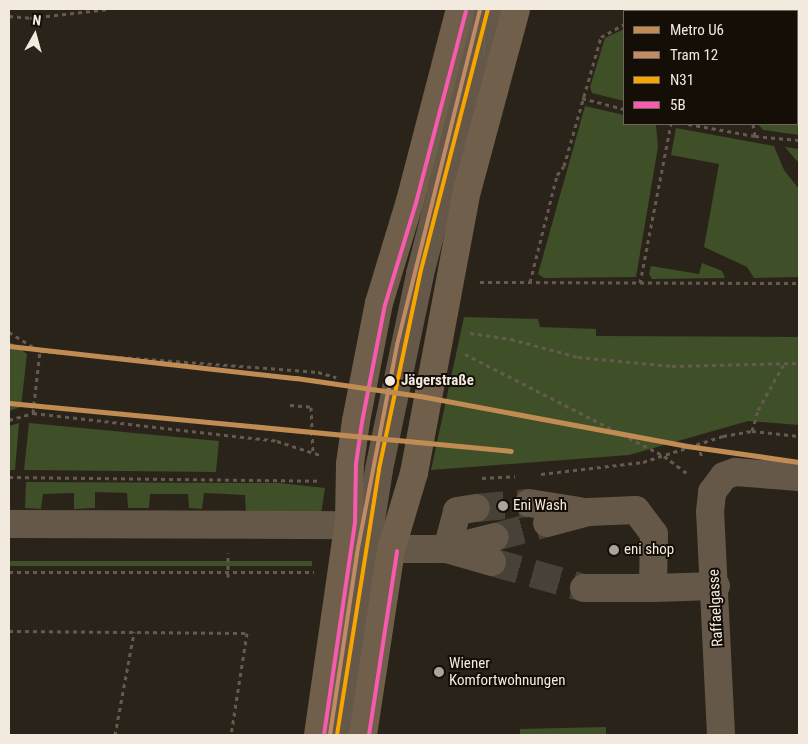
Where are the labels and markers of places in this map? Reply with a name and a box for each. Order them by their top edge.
place label: Jägerstraße [401,372,474,390]
marker: Jägerstraße [383,374,397,388]
place label: Eni Wash [513,497,567,515]
marker: Eni Wash [497,500,509,512]
place label: eni shop [624,541,674,559]
marker: eni shop [608,544,620,556]
place label: Wiener Komfortwohnungen [449,654,565,689]
marker: Wiener Komfortwohnungen [433,666,445,678]

